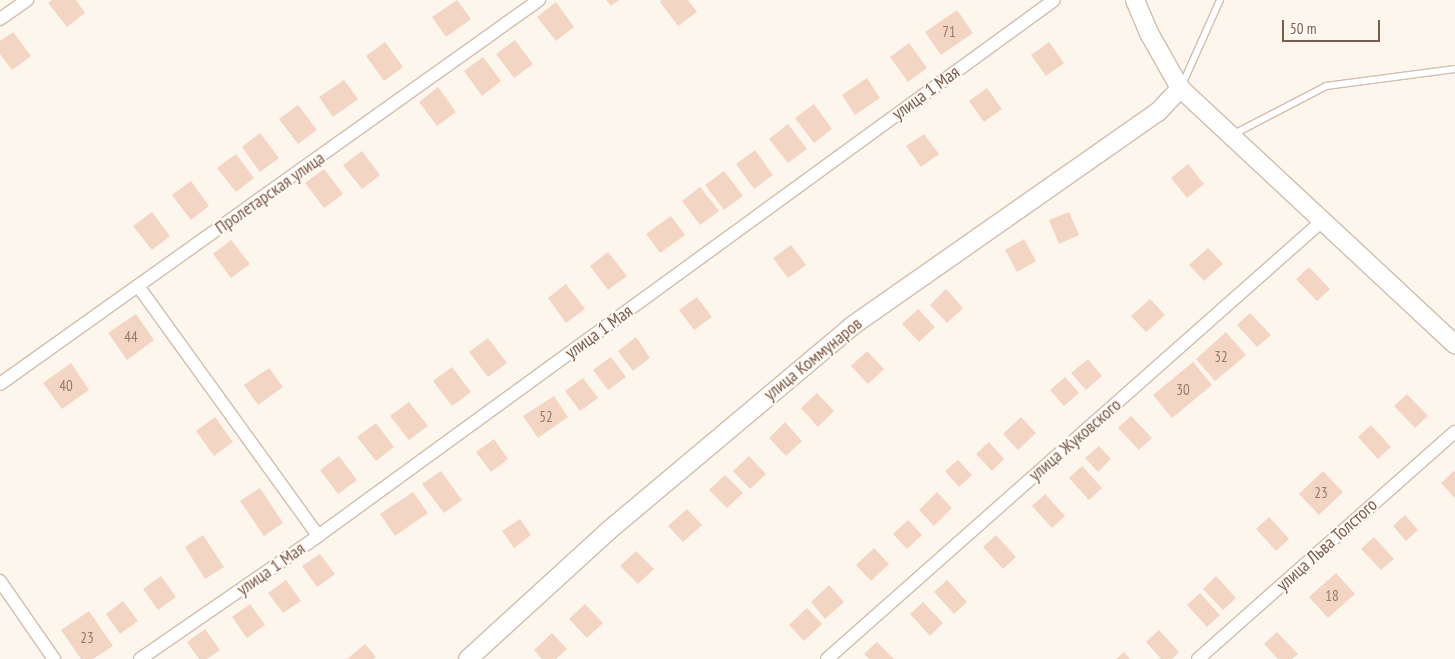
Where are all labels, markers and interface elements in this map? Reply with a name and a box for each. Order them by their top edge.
scale bar [1285,10,1382,42]
text: 50 m [1290,19,1316,38]
house number: 71 [942,23,956,41]
street label: улица 1 Мая [888,61,964,125]
street label: Пролетарская улица [211,147,329,239]
street label: улица 1 Мая [561,300,637,364]
street label: улица Коммунаров [760,313,866,405]
house number: 44 [124,328,138,346]
house number: 32 [1214,348,1228,366]
house number: 40 [59,377,73,395]
house number: 30 [1176,381,1190,399]
street label: улица Жуковского [1025,394,1125,486]
house number: 52 [539,408,553,426]
house number: 23 [1314,484,1328,502]
street label: улица Льва Толстого [1272,494,1382,596]
street label: улица 1 Мая [233,538,309,600]
house number: 18 [1325,587,1339,605]
house number: 23 [80,629,94,647]

